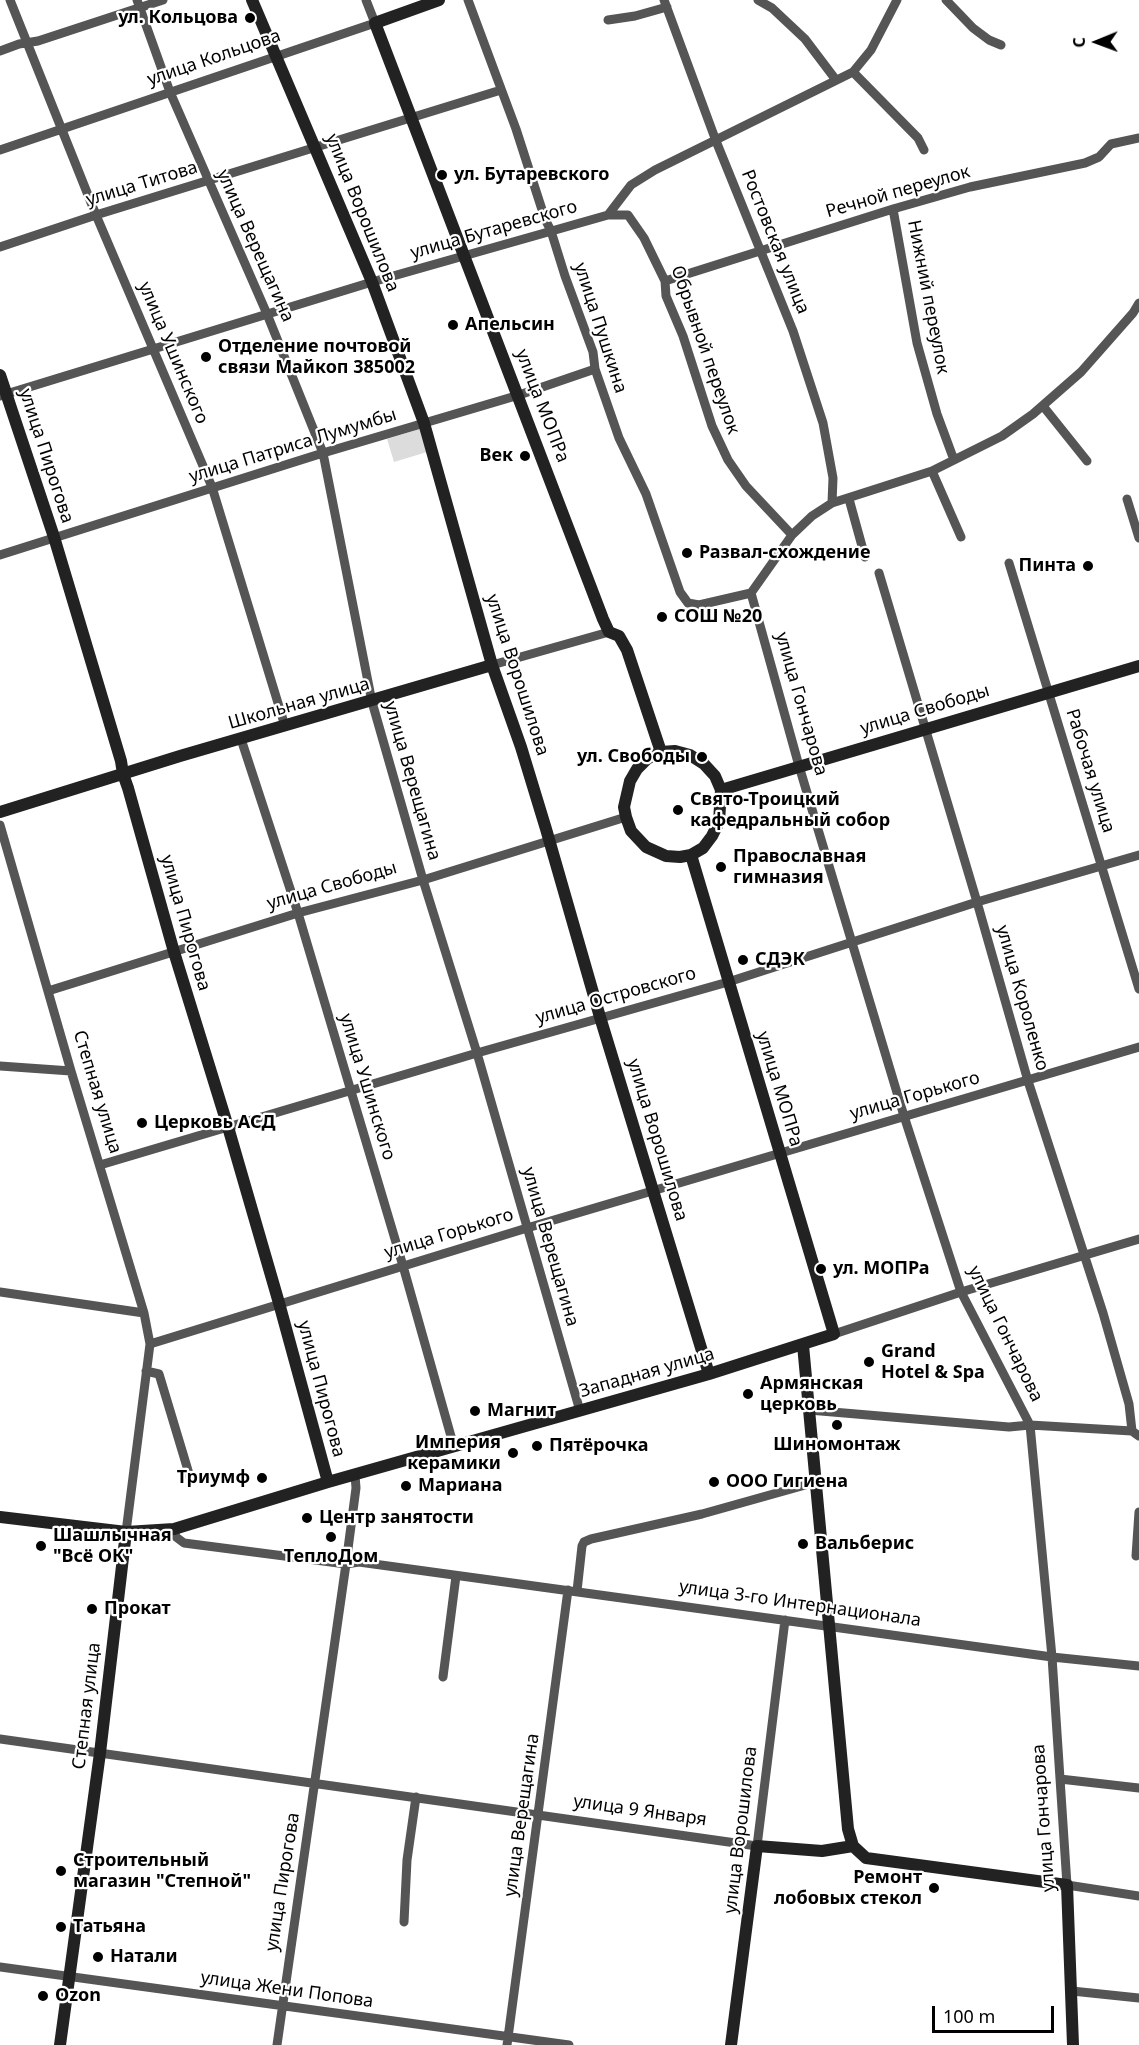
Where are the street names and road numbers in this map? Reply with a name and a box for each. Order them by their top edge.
street label: улица Кольцова [145,25,283,91]
street label: улица Ворошилова [320,131,404,295]
street label: улица Титова [84,157,200,211]
street label: Речной переулок [823,161,973,223]
street label: улица Верещагина [212,166,298,326]
street label: Ростовская улица [736,167,814,317]
street label: улица Бутаревского [408,196,580,264]
street label: Нижний переулок [902,218,954,376]
street label: улица Пушкина [569,260,631,396]
street label: Обрывной переулок [666,263,744,437]
street label: улица Ушинского [133,279,213,427]
street label: улица МОПРа [511,346,573,466]
street label: улица Пирогова [14,386,78,526]
street label: улица Патриса Лумумбы [187,404,399,488]
street label: улица Ворошилова [481,592,553,758]
street label: улица Гончарова [770,630,832,778]
street label: Школьная улица [226,673,372,735]
street label: улица Свободы [858,680,992,740]
street label: улица Верещагина [379,699,445,863]
street label: Рабочая улица [1061,706,1119,836]
street label: улица Пирогова [155,853,215,993]
street label: улица Свободы [265,857,399,915]
street label: улица Короленко [991,923,1053,1073]
street label: улица Островского [533,963,699,1029]
street label: улица Ушинского [334,1011,400,1163]
street label: Степная улица [68,1028,126,1156]
street label: улица МОПРа [751,1029,807,1149]
street label: улица Ворошилова [622,1056,692,1224]
street label: улица Горького [848,1067,982,1125]
street label: улица Верещагина [517,1165,583,1329]
street label: улица Горького [382,1204,516,1264]
street label: улица Гончарова [963,1263,1047,1405]
street label: улица Пирогова [292,1318,350,1460]
street label: Западная улица [577,1343,717,1403]
street label: улица 3-го Интернационала [678,1576,922,1632]
street label: Степная улица [68,1641,106,1771]
street label: улица Верещагина [500,1732,544,1898]
street label: улица Гончарова [1028,1743,1060,1893]
street label: улица Ворошилова [720,1745,762,1915]
street label: улица 9 Января [572,1791,708,1831]
street label: улица Пирогова [261,1811,305,1953]
street label: улица Жени Попова [199,1967,375,2013]

